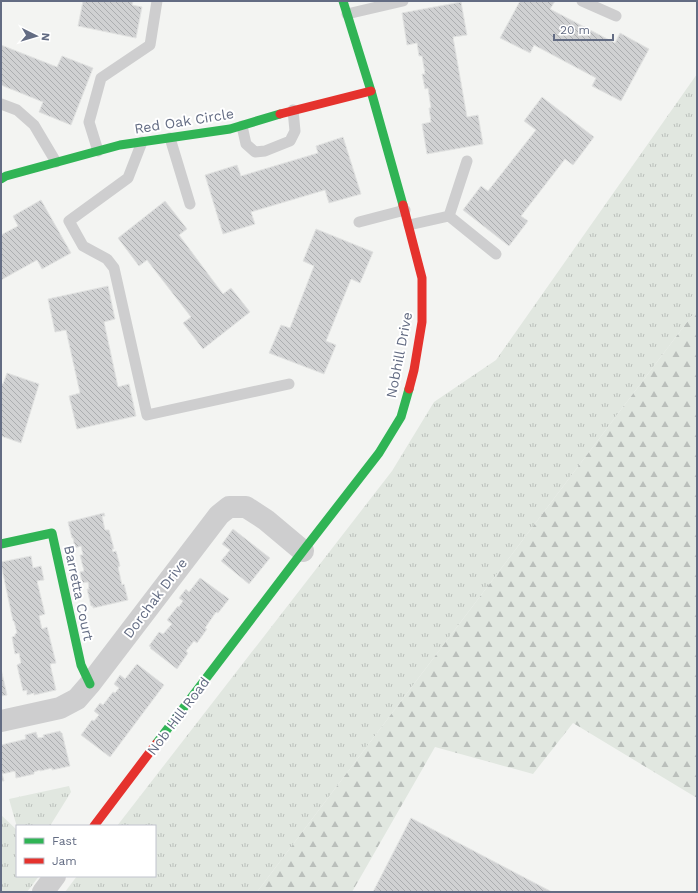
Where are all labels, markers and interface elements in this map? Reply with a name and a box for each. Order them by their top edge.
north arrow [16,16,56,56]
scale bar [554,16,613,42]
text: 20 m [560,23,590,37]
text: N [39,32,52,41]
street label: Red Oak Circle [133,105,235,137]
street label: Nobhill Drive [383,311,415,399]
street label: Barretta Court [61,544,97,642]
street label: Dorchak Drive [120,555,190,641]
street label: Nob Hill Road [144,674,212,758]
legend [16,825,156,877]
text: Fast [52,834,77,848]
text: Jam [52,854,77,868]

